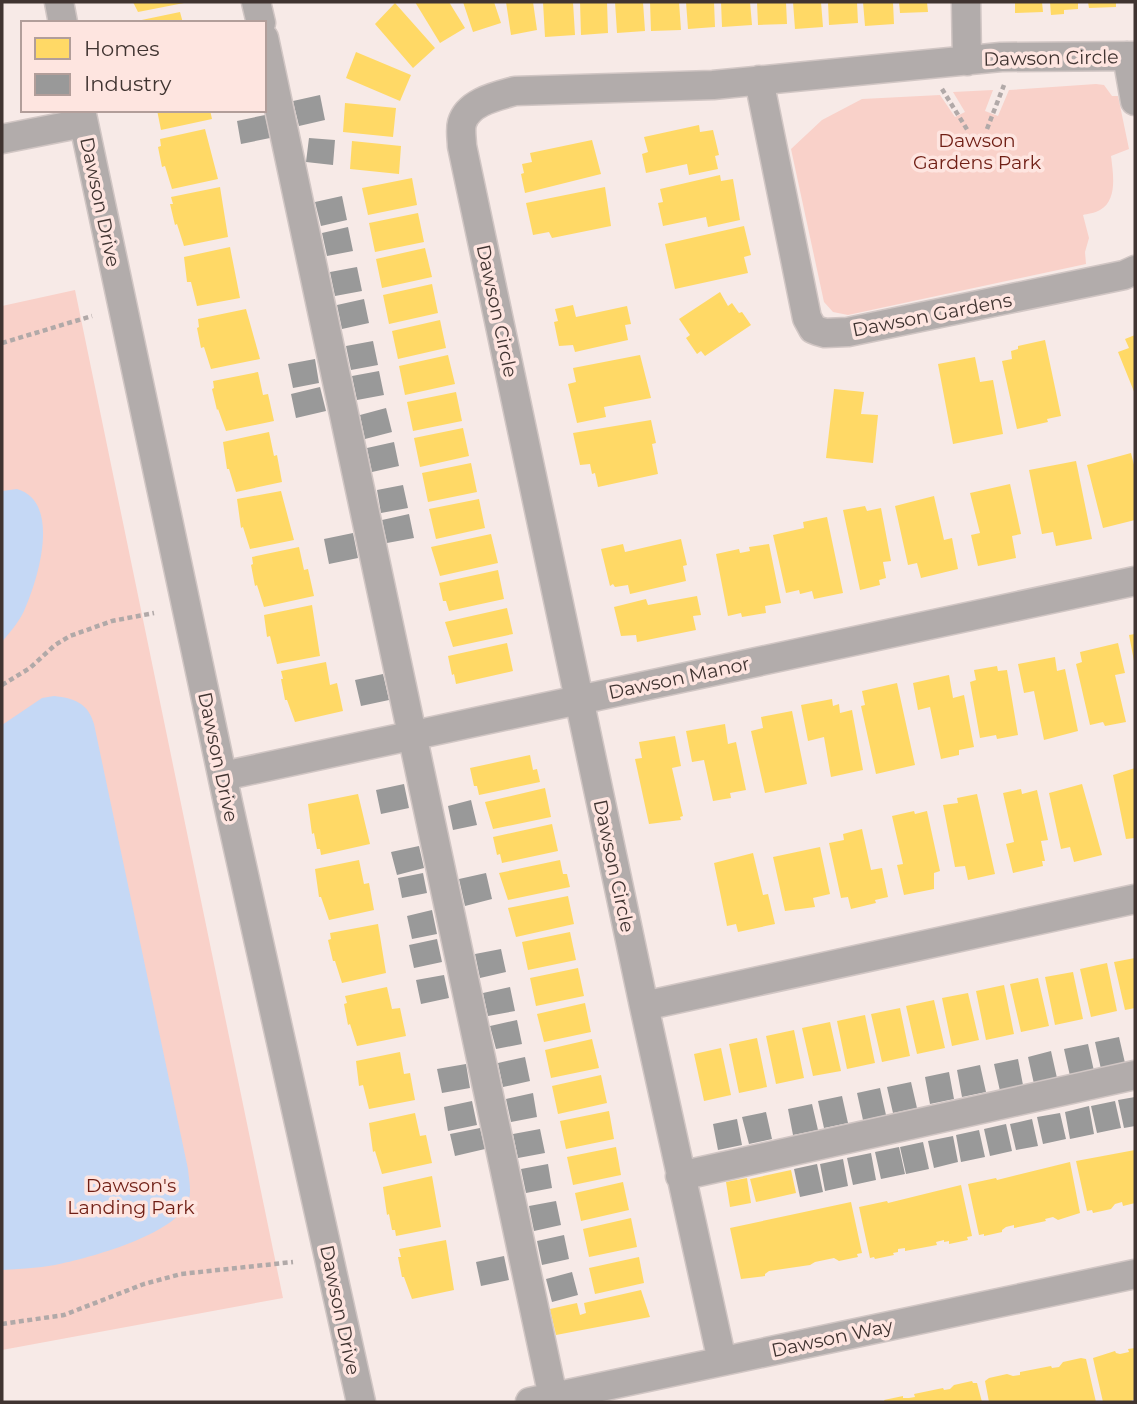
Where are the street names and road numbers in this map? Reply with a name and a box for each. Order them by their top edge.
street label: Dawson Circle [983,45,1119,71]
street label: Dawson Drive [75,135,125,269]
street label: Dawson Circle [472,242,522,380]
street label: Dawson Gardens [850,288,1014,342]
street label: Dawson Manor [606,652,752,704]
street label: Dawson Drive [193,690,243,824]
street label: Dawson Circle [589,797,639,935]
street label: Dawson Drive [315,1243,365,1377]
street label: Dawson Way [769,1314,895,1362]

